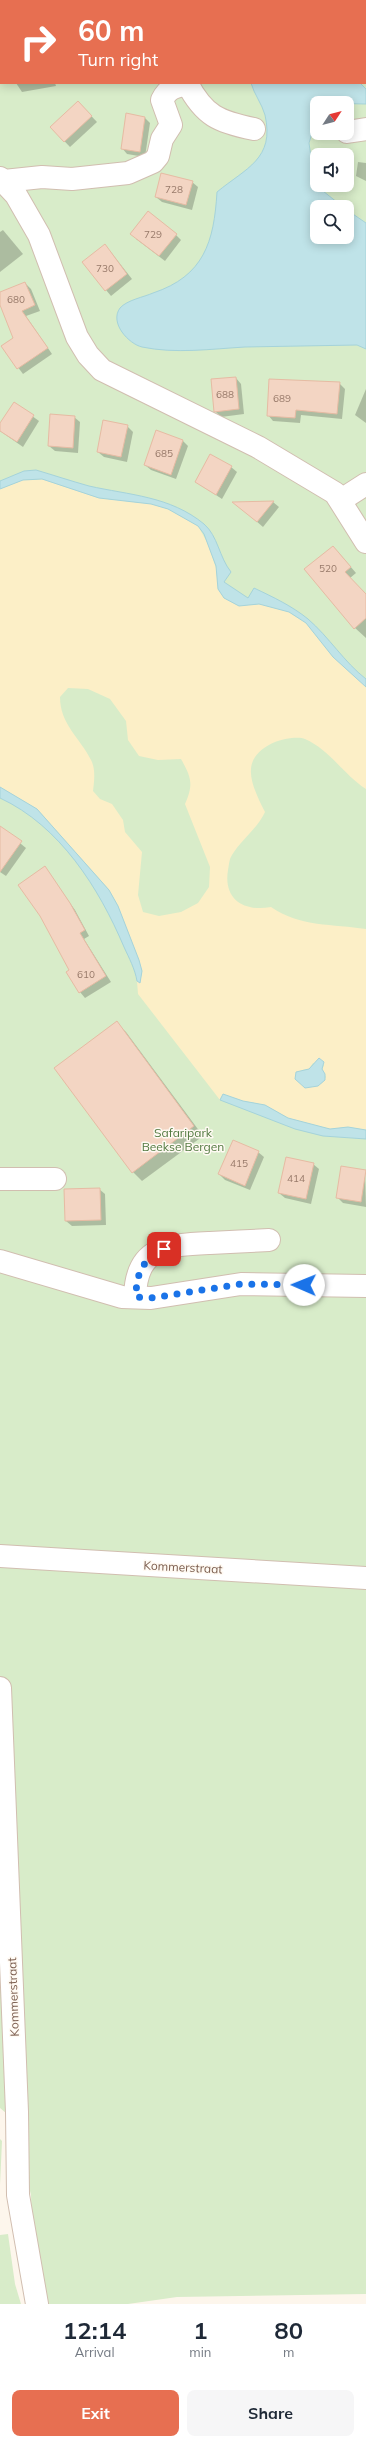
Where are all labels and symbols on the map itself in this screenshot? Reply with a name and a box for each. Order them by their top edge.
north arrow [310,96,354,140]
house number: 728 [165,183,183,196]
house number: 729 [144,228,162,241]
house number: 730 [96,262,114,275]
house number: 680 [7,293,25,306]
house number: 688 [216,388,234,401]
house number: 689 [273,392,291,405]
house number: 685 [155,447,173,460]
house number: 520 [319,562,337,575]
house number: 610 [77,968,95,981]
park label: Safaripark Beekse Bergen [142,1125,224,1154]
house number: 415 [230,1157,248,1170]
house number: 414 [287,1172,305,1185]
pin [147,1232,181,1266]
position arrow [283,1264,325,1306]
street label: Kommerstraat [143,1557,223,1577]
street label: Kommerstraat [4,1957,22,2037]

